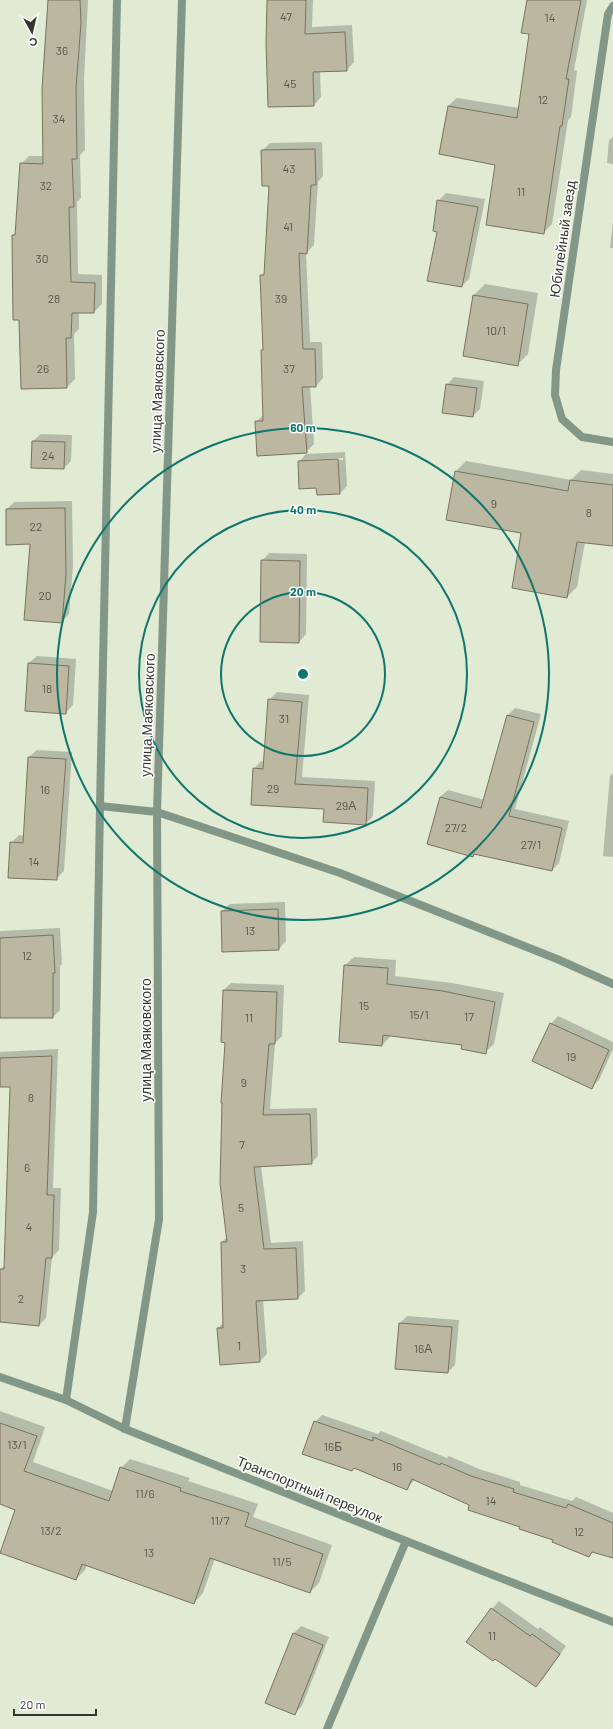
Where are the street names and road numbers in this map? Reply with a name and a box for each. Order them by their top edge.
street label: Юбилейный заезд [545,179,579,299]
street label: улица Маяковского [146,329,168,453]
street label: улица Маяковского [136,653,158,777]
street label: улица Маяковского [137,978,154,1102]
street label: Транспортный переулок [235,1452,386,1526]

